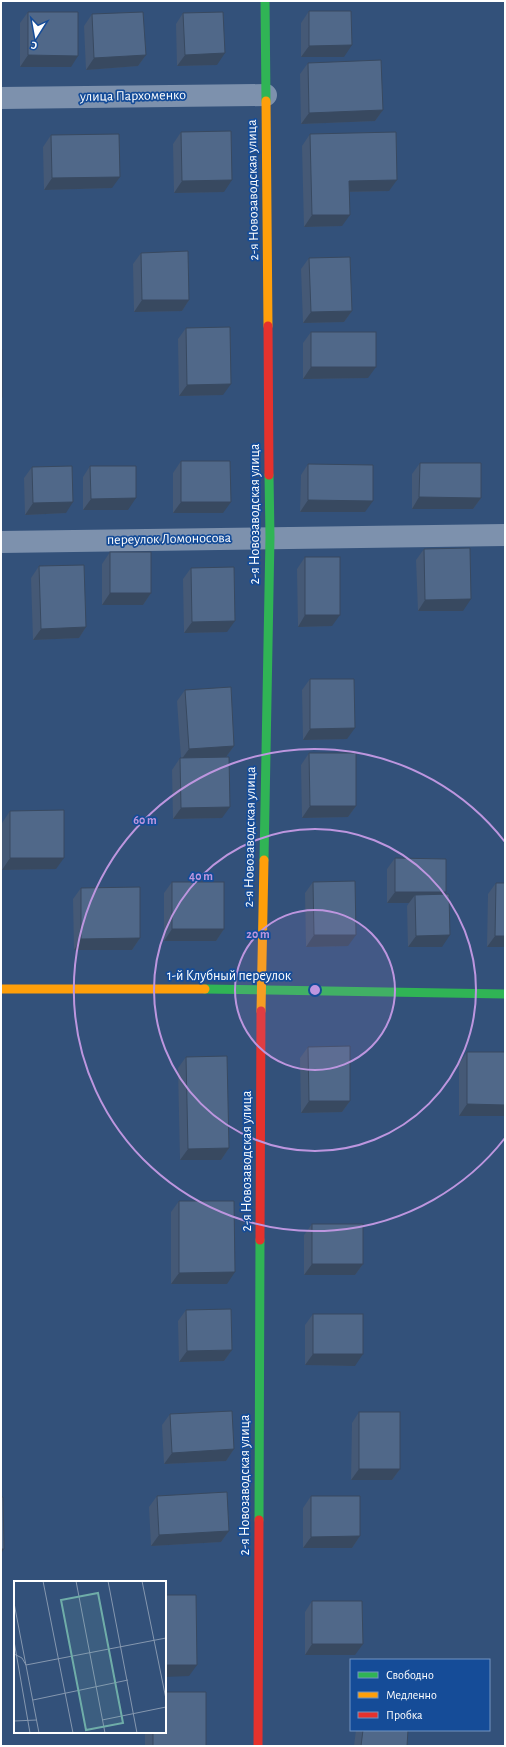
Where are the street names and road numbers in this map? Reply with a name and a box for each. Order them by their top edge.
street label: улица Пархоменко [79,88,186,104]
street label: 2-я Новозаводская улица [245,119,261,261]
street label: 2-я Новозаводская улица [248,443,262,585]
street label: переулок Ломоносова [107,531,232,547]
street label: 2-я Новозаводская улица [242,766,258,908]
street label: 1-й Клубный переулок [167,969,292,983]
street label: 2-я Новозаводская улица [240,1090,254,1232]
street label: 2-я Новозаводская улица [238,1414,252,1556]

